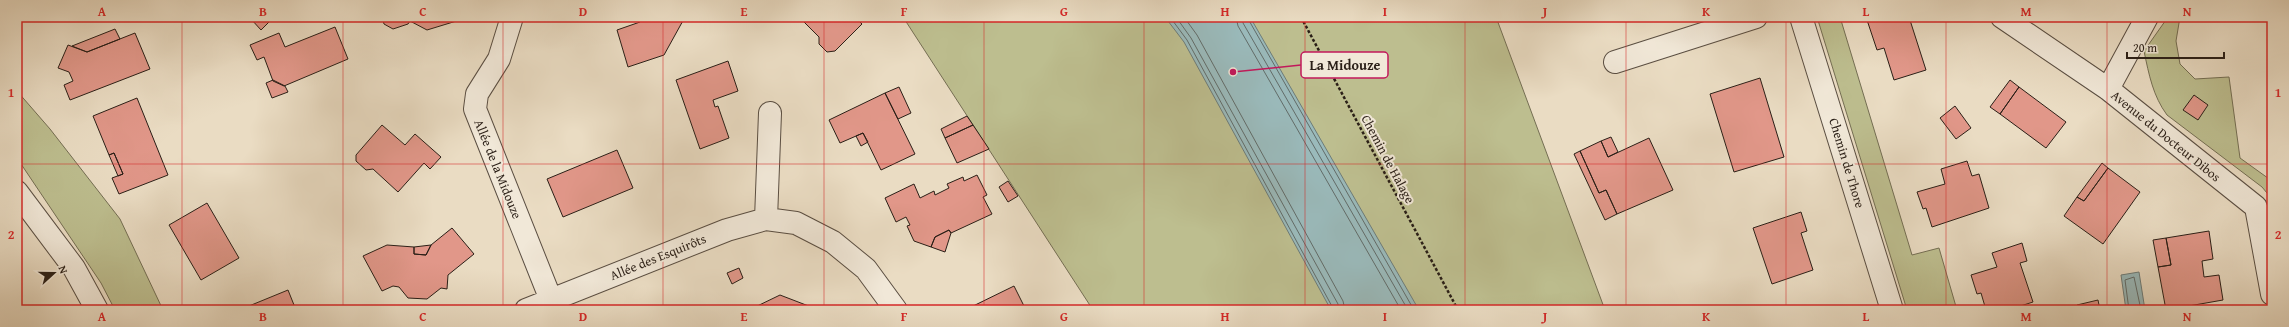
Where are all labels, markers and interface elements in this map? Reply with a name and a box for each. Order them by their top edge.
text: A [98,2,107,21]
text: B [259,2,267,21]
text: C [419,2,427,21]
text: D [579,2,587,21]
text: E [741,2,748,21]
text: F [901,2,908,21]
text: G [1060,2,1068,21]
text: H [1220,2,1230,21]
text: I [1383,2,1387,21]
text: J [1541,2,1548,21]
text: K [1702,2,1711,21]
text: L [1863,2,1870,21]
text: M [2020,2,2032,21]
text: N [2183,2,2192,21]
scale bar [2127,34,2224,60]
text: 20 m [2133,39,2157,56]
callout: La Midouze [1301,52,1388,78]
text: La Midouze [1310,55,1381,75]
text: 1 [8,83,14,102]
text: 1 [2275,83,2281,102]
street label: Avenue du Docteur Dibos [2107,86,2225,186]
street label: Chemin de Halage [1357,111,1419,207]
street label: Chemin de Thore [1824,116,1870,210]
street label: Allée de la Midouze [469,117,527,221]
text: 2 [8,225,15,244]
text: 2 [2275,225,2282,244]
street label: Allée des Esquirôts [607,229,709,285]
north arrow [34,253,74,293]
text: N [55,263,72,276]
text: A [98,307,107,326]
text: B [259,307,267,326]
text: C [419,307,427,326]
text: D [579,307,587,326]
text: E [741,307,748,326]
text: F [901,307,908,326]
text: G [1060,307,1068,326]
text: H [1220,307,1230,326]
text: I [1383,307,1387,326]
text: J [1541,307,1548,326]
text: K [1702,307,1711,326]
text: L [1863,307,1870,326]
text: M [2020,307,2032,326]
text: N [2183,307,2192,326]

